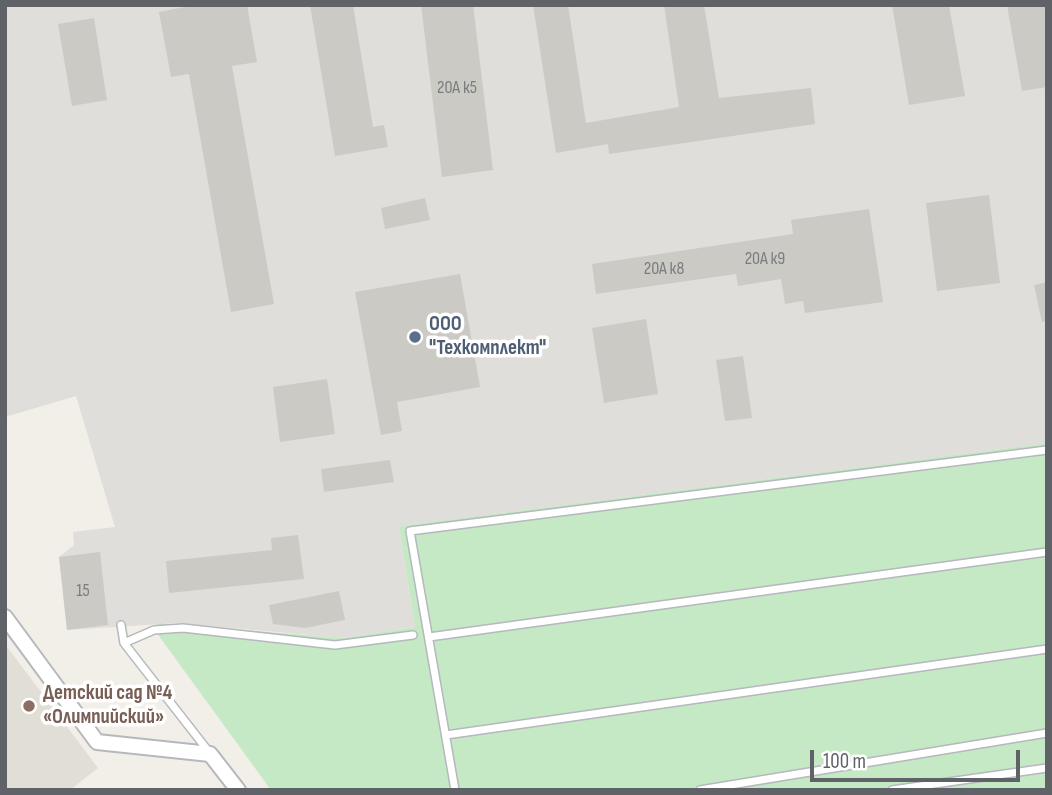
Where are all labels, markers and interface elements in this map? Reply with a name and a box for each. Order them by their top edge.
house number: 20А к5 [437,77,477,99]
house number: 20А к9 [745,248,785,270]
house number: 20А к8 [644,258,684,280]
place label: ООО "Техкомплект" [429,312,546,362]
marker: ООО "Техкомплект" [407,329,423,345]
house number: 15 [76,580,90,602]
place label: Детский сад №4 «Олимпийский» [43,681,172,731]
marker: Детский сад №4 «Олимпийский» [21,698,37,714]
scale bar [814,736,1024,780]
text: 100 m [823,749,866,774]

